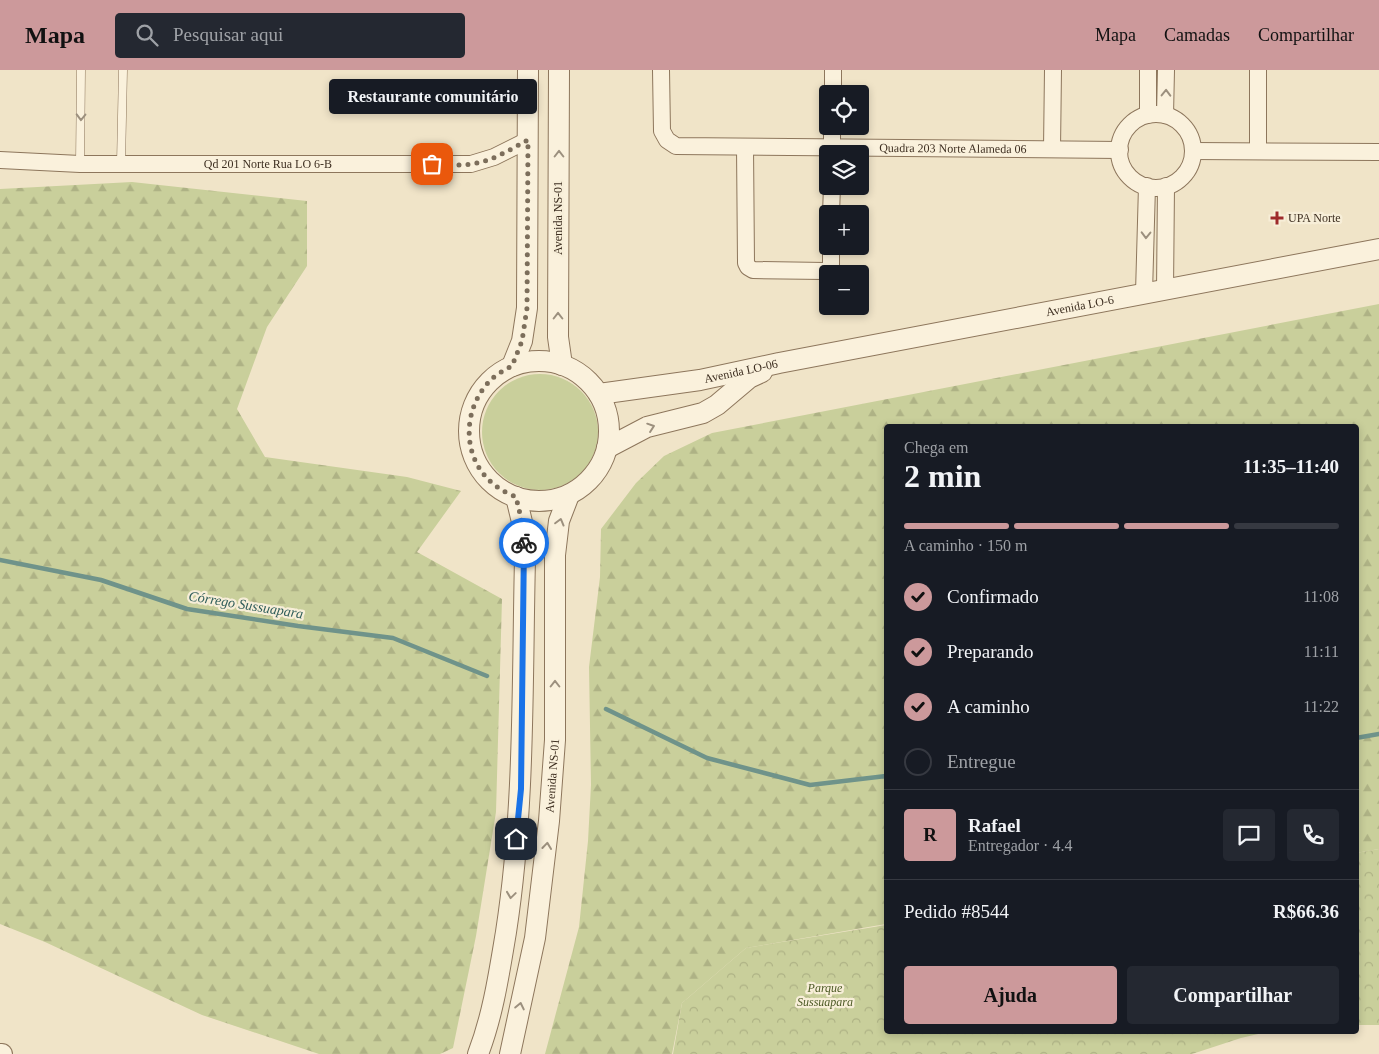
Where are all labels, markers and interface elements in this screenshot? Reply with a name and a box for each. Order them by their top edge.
search box [115,13,465,58]
icon: search [133,21,161,49]
text: Mapa [25,22,85,48]
text: Pesquisar aqui [173,24,283,45]
text: Mapa [1095,25,1136,45]
text: Camadas [1164,25,1230,45]
text: Compartilhar [1258,25,1354,45]
callout: Restaurante comunitário [328,79,536,114]
map controls [819,85,869,315]
button: locate [819,85,869,135]
text: Restaurante comunitário [347,88,519,105]
one-way arrow [1160,88,1171,96]
one-way arrow [76,114,86,121]
street label: Quadra 203 Norte Alameda 06 [879,141,1027,156]
pin [411,143,453,185]
button: layers [819,145,869,195]
icon: bag [418,150,446,178]
one-way arrow [554,150,564,158]
street label: Qd 201 Norte Rua LO 6-B [204,157,332,171]
street label: Avenida NS-01 [551,181,565,255]
button: + [819,205,869,255]
marker: UPA Norte [1270,211,1284,225]
place label: UPA Norte [1288,211,1341,225]
one-way arrow [1141,231,1151,239]
button: − [819,265,869,315]
street label: Avenida LO-6 [1045,293,1115,319]
one-way arrow [553,312,563,320]
street label: Avenida LO-06 [703,356,779,386]
one-way arrow [646,423,654,433]
text: Chega em [904,439,968,456]
text: 11:35–11:40 [1243,456,1339,477]
text: 2 min [904,458,981,494]
courier [499,518,549,568]
one-way arrow [554,518,565,526]
icon: bike [510,529,538,557]
text: A caminho · 150 m [904,537,1028,554]
icon: check [904,583,932,611]
text: Confirmado [947,586,1039,607]
text: 11:08 [1303,588,1339,605]
water label: Córrego Sussuapara [188,589,304,621]
icon: check [904,638,932,666]
text: Preparando [947,641,1034,662]
text: 11:11 [1304,643,1339,660]
one-way arrow [550,680,560,688]
icon: check [904,693,932,721]
text: A caminho [947,696,1030,717]
text: 11:22 [1303,698,1339,715]
street label: Avenida NS-01 [543,738,562,813]
text: Entregue [947,751,1016,772]
button: chat [1223,809,1275,861]
button: phone [1287,809,1339,861]
text: Rafael [968,815,1021,836]
pin [495,818,537,860]
text: R [923,824,937,845]
icon: home [502,825,530,853]
text: Entregador · 4.4 [968,837,1072,854]
one-way arrow [541,842,552,850]
one-way arrow [507,890,517,899]
text: Pedido #8544 [904,901,1009,922]
text: R$66.36 [1273,901,1339,922]
button: Ajuda [904,966,1117,1024]
button: Compartilhar [1127,966,1339,1024]
park label: Parque Sussuapara [797,981,853,1009]
one-way arrow [514,1002,525,1011]

